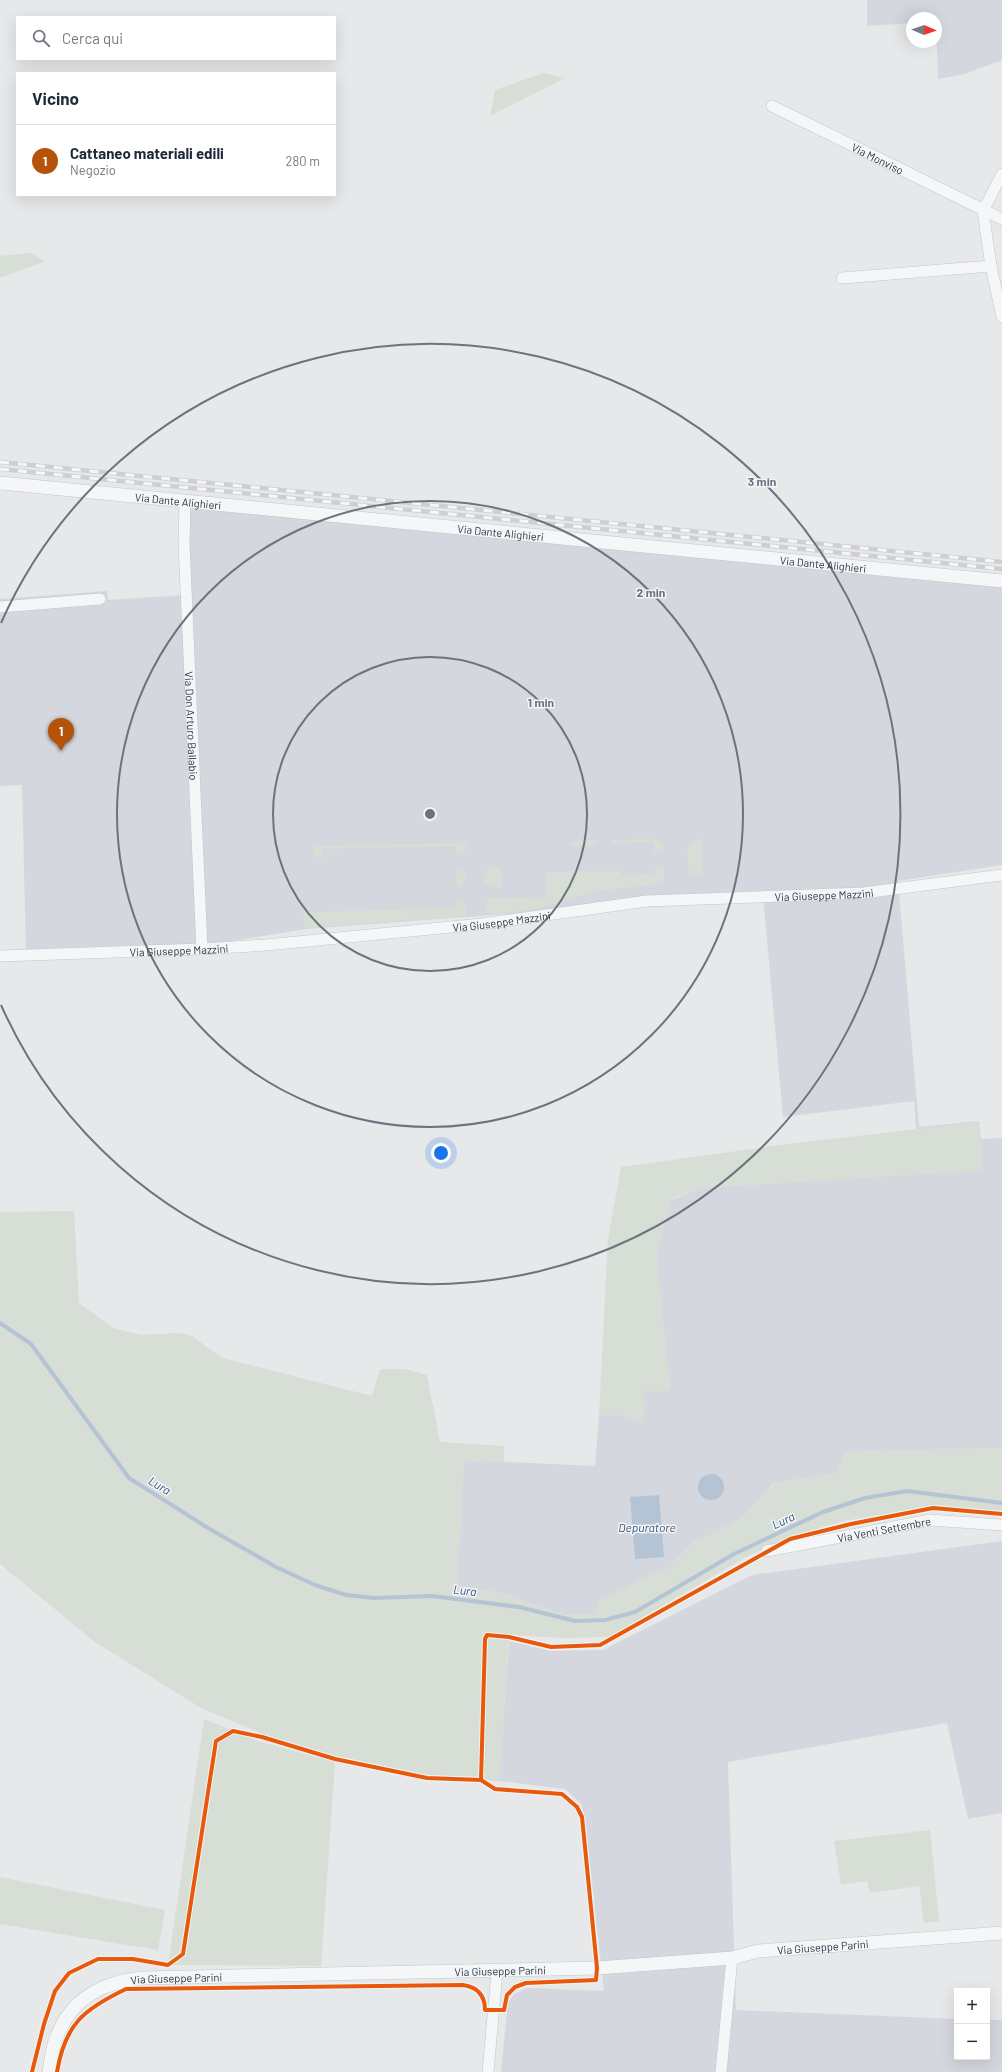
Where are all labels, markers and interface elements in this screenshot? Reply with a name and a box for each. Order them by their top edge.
north arrow [906,12,942,48]
search box [16,16,336,60]
icon: search [30,27,52,49]
text: Cerca qui [62,29,123,47]
text: Vicino [32,88,79,108]
street label: Via Monviso [850,140,906,176]
text: Cattaneo materiali edili [70,144,224,162]
text: 1 [43,153,47,169]
text: 280 m [286,153,320,169]
text: Negozio [70,162,116,178]
text: 3 min [748,474,776,488]
street label: Via Dante Alighieri [134,490,222,511]
street label: Via Dante Alighieri [457,521,545,543]
street label: Via Dante Alighieri [779,553,867,574]
text: 2 min [637,585,665,599]
street label: Via Don Arturo Ballabio [183,671,201,781]
text: 1 min [528,695,554,709]
pin: 1 [48,718,74,751]
centre of rings [423,807,437,821]
street label: Via Giuseppe Mazzini [774,885,874,903]
street label: Via Giuseppe Mazzini [452,908,552,933]
street label: Via Giuseppe Mazzini [129,941,229,958]
your location [431,1143,451,1163]
water label: Lura [146,1473,174,1497]
water label: Lura [769,1509,797,1531]
street label: Via Venti Settembre [836,1513,932,1544]
water label: Depuratore [618,1520,676,1534]
water label: Lura [453,1582,477,1598]
street label: Via Giuseppe Parini [777,1936,869,1956]
street label: Via Giuseppe Parini [454,1963,546,1978]
street label: Via Giuseppe Parini [130,1970,222,1986]
map controls [954,1988,990,2060]
button: + [954,1988,990,2024]
button: − [954,2024,990,2060]

